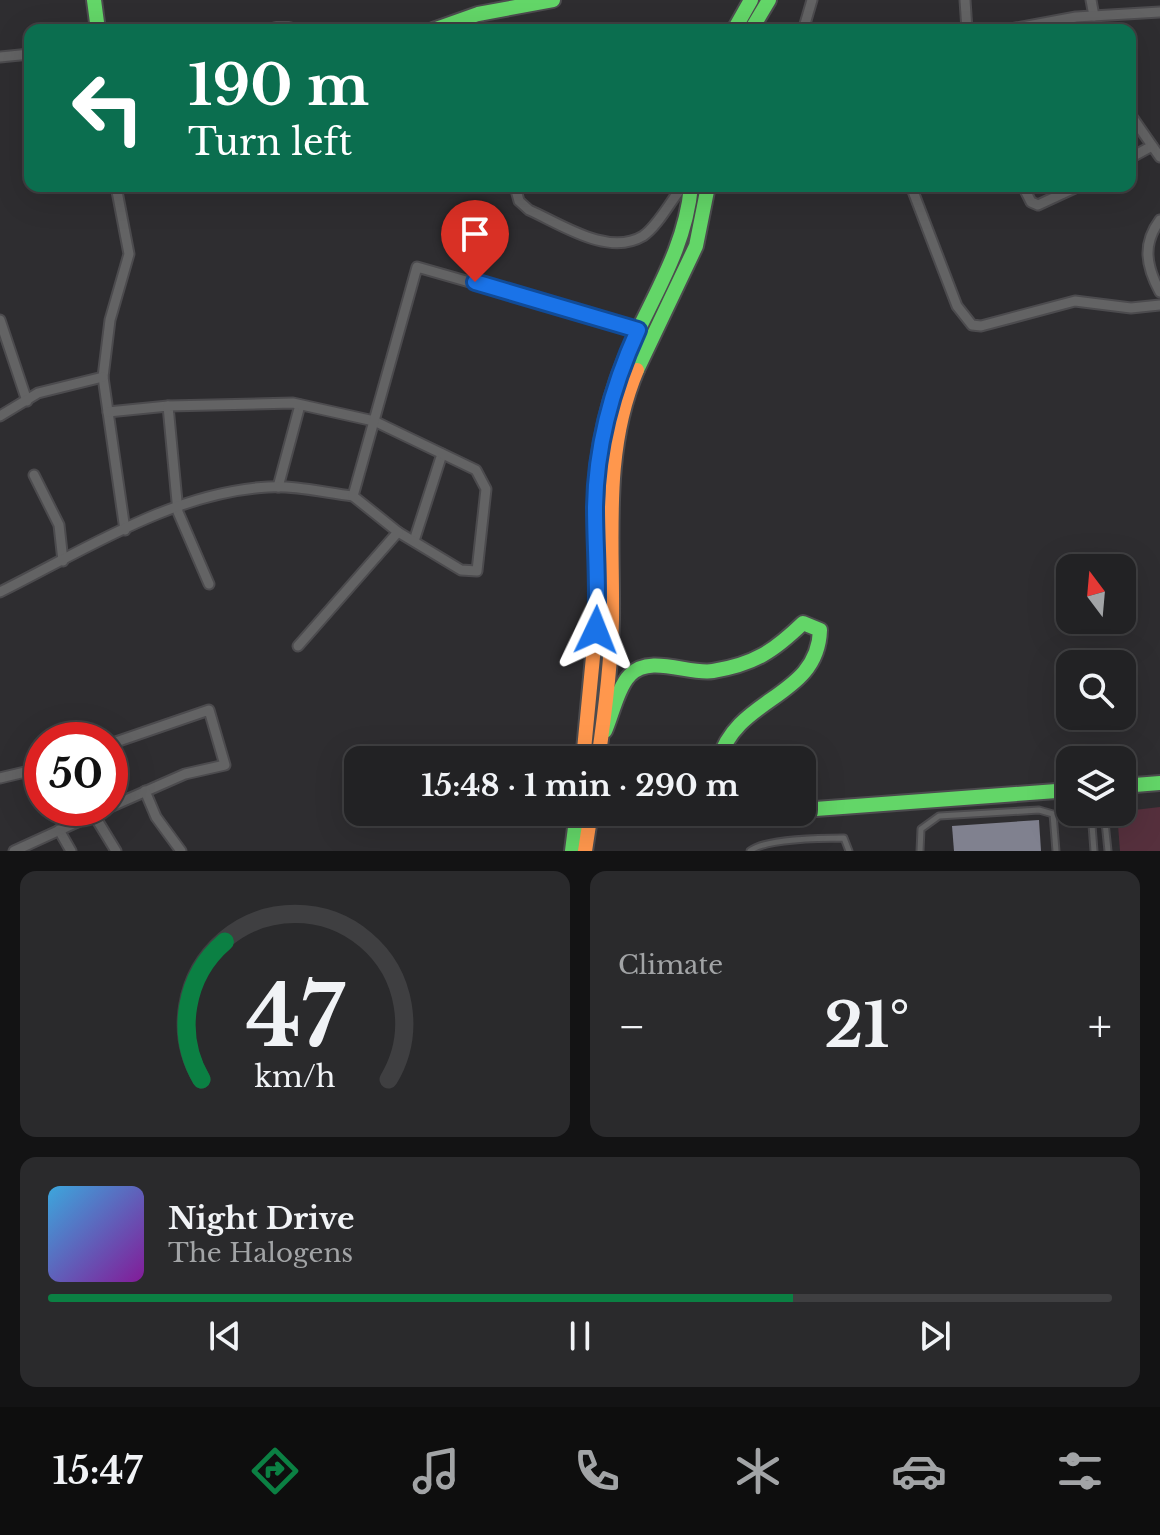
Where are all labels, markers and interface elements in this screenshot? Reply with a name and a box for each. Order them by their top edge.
text: 190 m [188,51,369,120]
icon: left [56,56,160,160]
text: Turn left [188,120,352,165]
pin [441,200,509,282]
icon: arrive [453,212,497,256]
north arrow [1056,554,1136,634]
map controls [1056,554,1136,826]
position arrow [554,588,638,672]
button: search [1056,650,1136,730]
speed limit sign: 50 [24,722,128,826]
button: layers [1056,746,1136,826]
text: 15:48 · 1 min · 290 m [421,767,739,804]
text: Climate [618,949,723,981]
text: 47 [246,965,345,1068]
text: 21° [824,989,909,1063]
text: − [618,999,646,1054]
text: + [1088,999,1112,1054]
text: km/h [254,1059,336,1095]
text: Night Drive [168,1200,354,1237]
text: The Halogens [168,1237,353,1269]
icon: previous [203,1314,247,1358]
icon: pause [558,1314,602,1358]
icon: next [913,1314,957,1358]
icon: directions [247,1443,303,1499]
icon: music [408,1443,464,1499]
icon: phone [569,1443,625,1499]
icon: climate [730,1443,786,1499]
icon: car [891,1443,947,1499]
icon: filters [1052,1443,1108,1499]
text: 15:47 [52,1449,142,1494]

